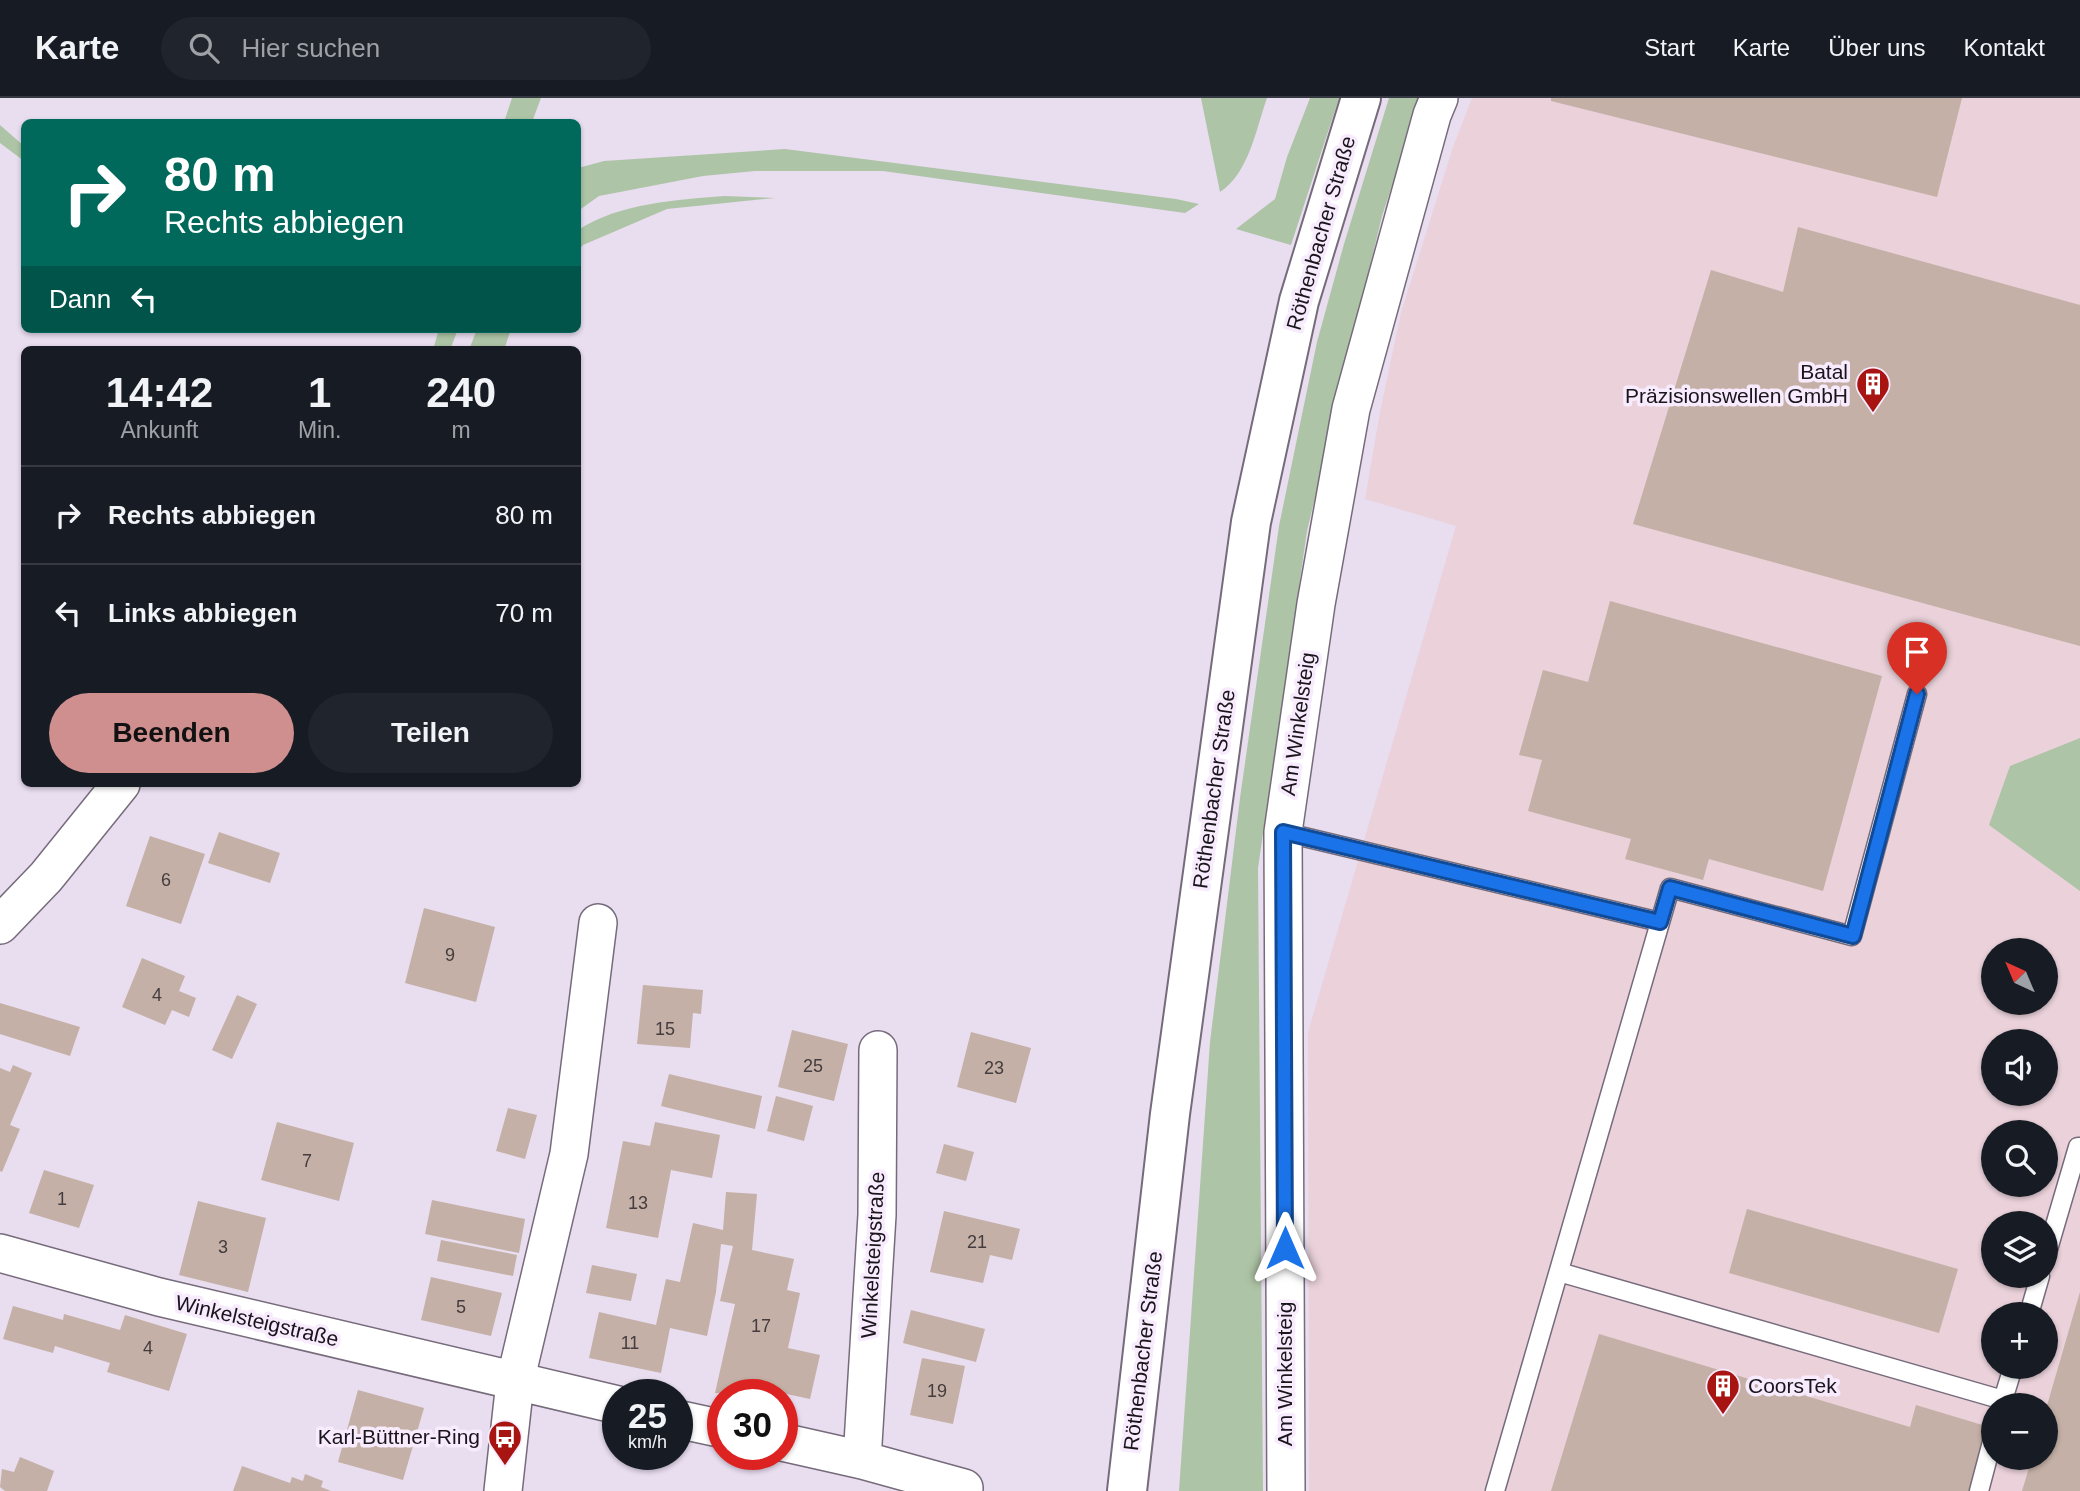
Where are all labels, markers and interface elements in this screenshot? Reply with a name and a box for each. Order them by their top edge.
search box [161,17,651,80]
text: Karte [35,29,119,66]
icon: search [185,29,223,67]
text: Hier suchen [241,33,380,63]
text: Start [1644,34,1695,61]
text: Karte [1733,34,1790,61]
text: Über uns [1828,34,1926,61]
text: Kontakt [1964,34,2045,61]
street label: Röthenbacher Straße [1282,133,1359,333]
icon: right [49,147,140,238]
text: 80 m [164,147,276,201]
text: Rechts abbiegen [164,204,404,240]
icon: left [125,280,163,318]
text: Dann [49,284,111,314]
place label: Batal Präzisionswellen GmbH [1625,360,1848,407]
building icon: Batal Präzisionswellen GmbH [1854,365,1892,414]
text: 14:42 [106,369,213,416]
text: 1 [308,369,331,416]
text: 240 [426,369,496,416]
text: Ankunft [120,417,198,443]
text: Min. [298,417,341,443]
text: m [452,417,471,443]
icon: right [49,496,87,534]
text: Rechts abbiegen [108,500,316,530]
text: 80 m [495,500,553,530]
icon: left [49,594,87,632]
text: Links abbiegen [108,598,297,628]
text: 70 m [495,598,553,628]
pin [1887,622,1947,694]
icon: arrive [1898,633,1936,671]
street label: Am Winkelsteig [1276,651,1319,797]
street label: Röthenbacher Straße [1188,688,1239,890]
button: Beenden [49,693,294,773]
button: Teilen [308,693,553,773]
house number: 6 [161,870,171,890]
north arrow [1981,938,2058,1015]
map controls [1981,938,2058,1470]
house number: 9 [445,945,455,965]
house number: 4 [152,985,162,1005]
house number: 15 [655,1019,675,1039]
button: sound [1981,1029,2058,1106]
house number: 25 [803,1056,823,1076]
house number: 23 [984,1058,1004,1078]
button: search [1981,1120,2058,1197]
house number: 7 [302,1151,312,1171]
street label: Winkelsteigstraße [857,1171,888,1339]
house number: 1 [57,1189,67,1209]
house number: 13 [628,1193,648,1213]
position arrow [1248,1211,1322,1285]
button: layers [1981,1211,2058,1288]
house number: 21 [967,1232,987,1252]
house number: 3 [218,1237,228,1257]
street label: Röthenbacher Straße [1119,1250,1166,1452]
street label: Winkelsteigstraße [173,1291,341,1350]
house number: 5 [456,1297,466,1317]
street label: Am Winkelsteig [1273,1302,1296,1446]
button: + [1981,1302,2058,1379]
house number: 17 [751,1316,771,1336]
house number: 11 [621,1333,639,1353]
house number: 4 [143,1338,153,1358]
building icon: CoorsTek [1704,1367,1742,1416]
place label: CoorsTek [1748,1374,1837,1397]
speed limit sign: 30 [707,1379,798,1470]
house number: 19 [927,1381,947,1401]
button: − [1981,1393,2058,1470]
text: 25 [628,1396,667,1435]
bus stop icon: Karl-Büttner-Ring [486,1418,524,1467]
place label: Karl-Büttner-Ring [318,1425,480,1448]
text: km/h [628,1432,667,1452]

